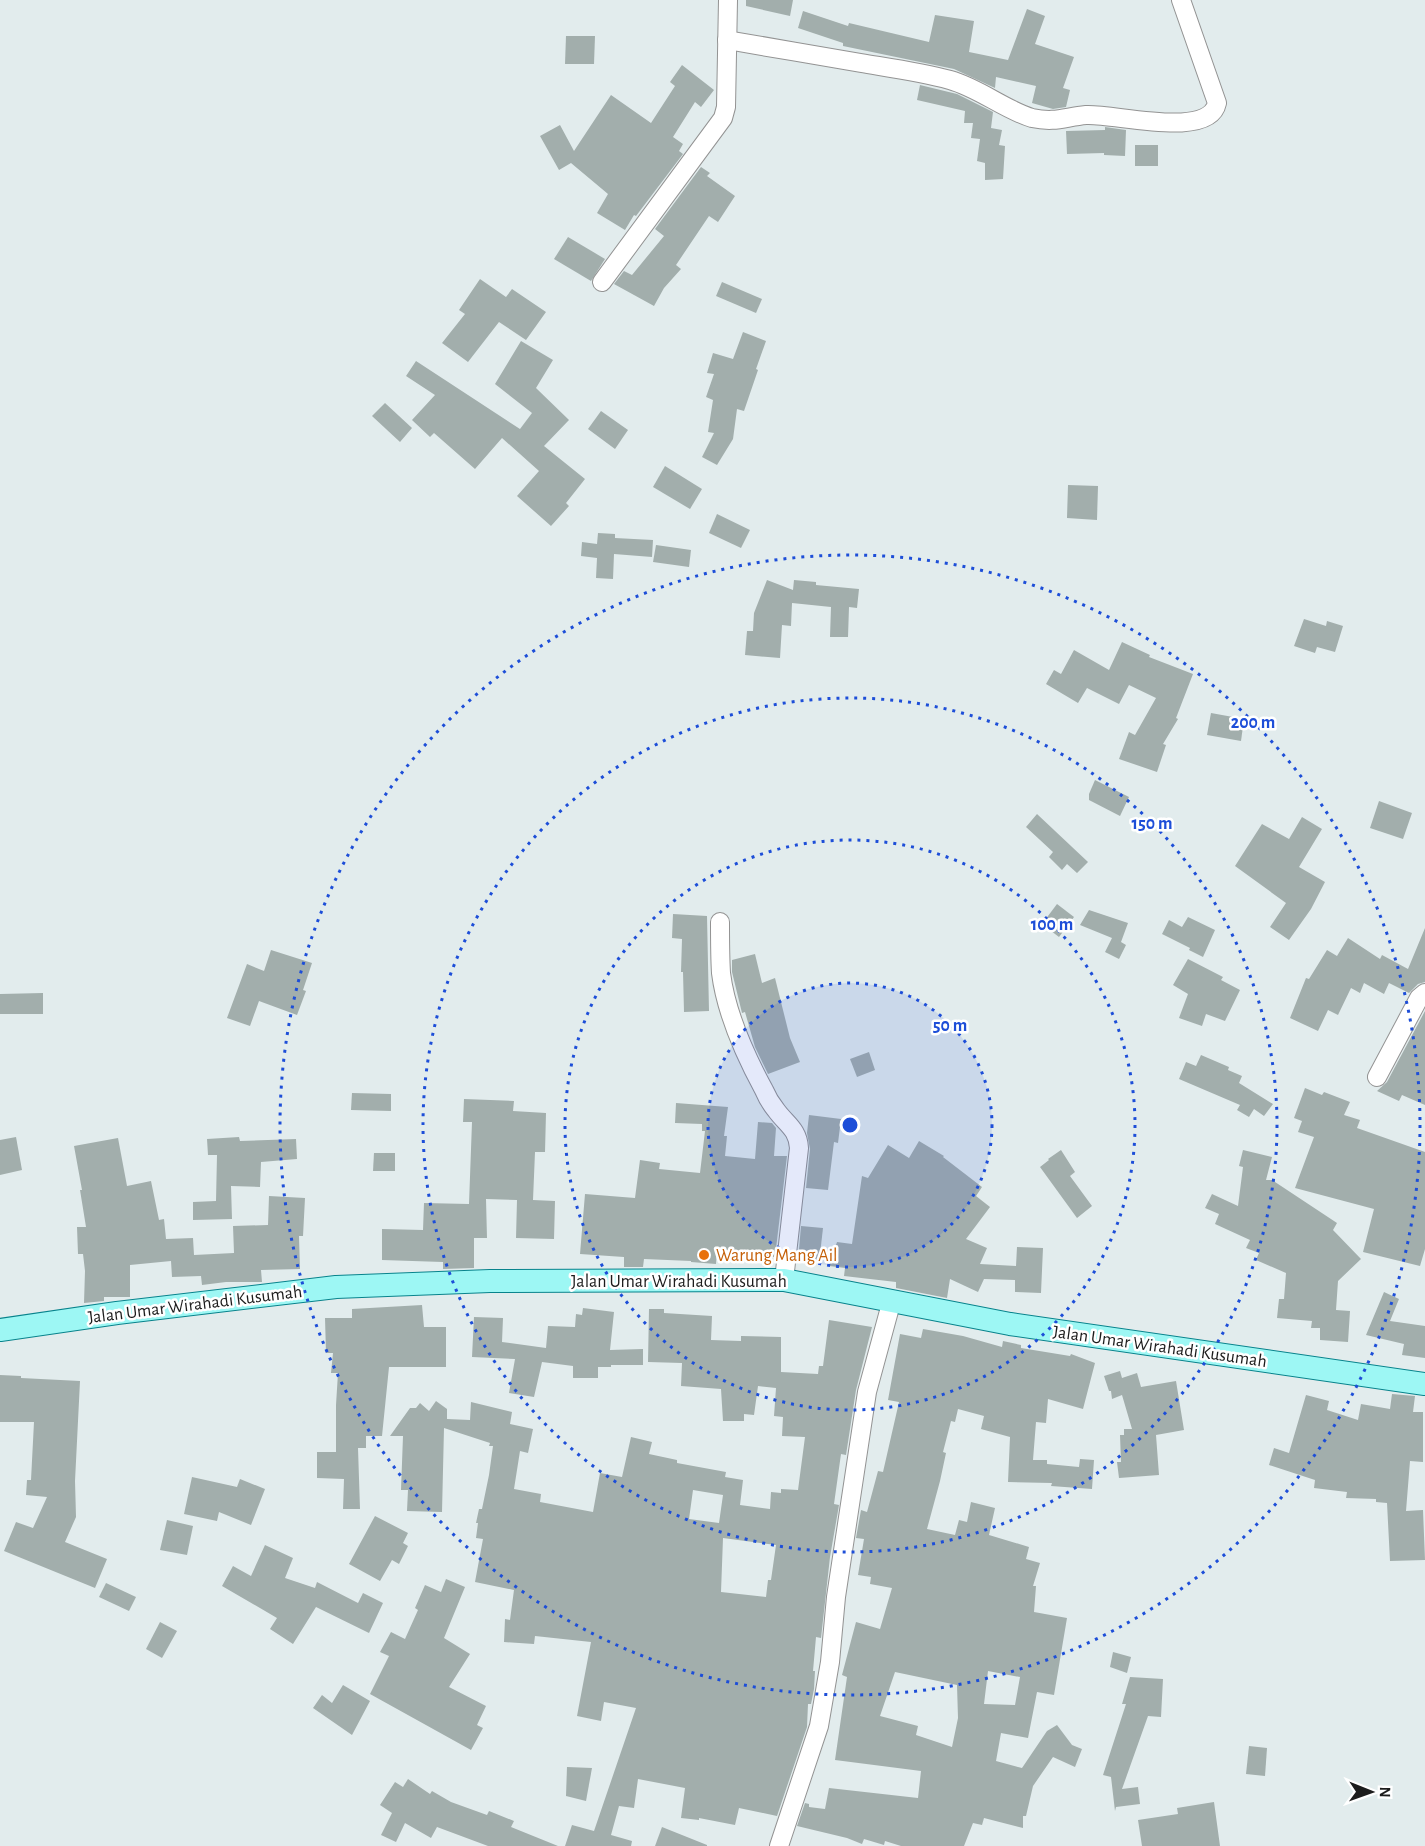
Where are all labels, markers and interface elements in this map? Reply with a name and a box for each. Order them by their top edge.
text: 200 m [1231,714,1275,732]
text: 150 m [1132,815,1172,833]
text: 100 m [1031,916,1073,934]
text: 50 m [933,1017,967,1035]
centre of rings [840,1115,860,1135]
place label: Warung Mang Ail [716,1247,837,1265]
marker: Warung Mang Ail [697,1248,711,1262]
street label: Jalan Umar Wirahadi Kusumah [571,1273,787,1291]
street label: Jalan Umar Wirahadi Kusumah [87,1283,303,1327]
street label: Jalan Umar Wirahadi Kusumah [1052,1323,1268,1371]
north arrow [1341,1762,1401,1822]
text: N [1377,1787,1393,1798]

